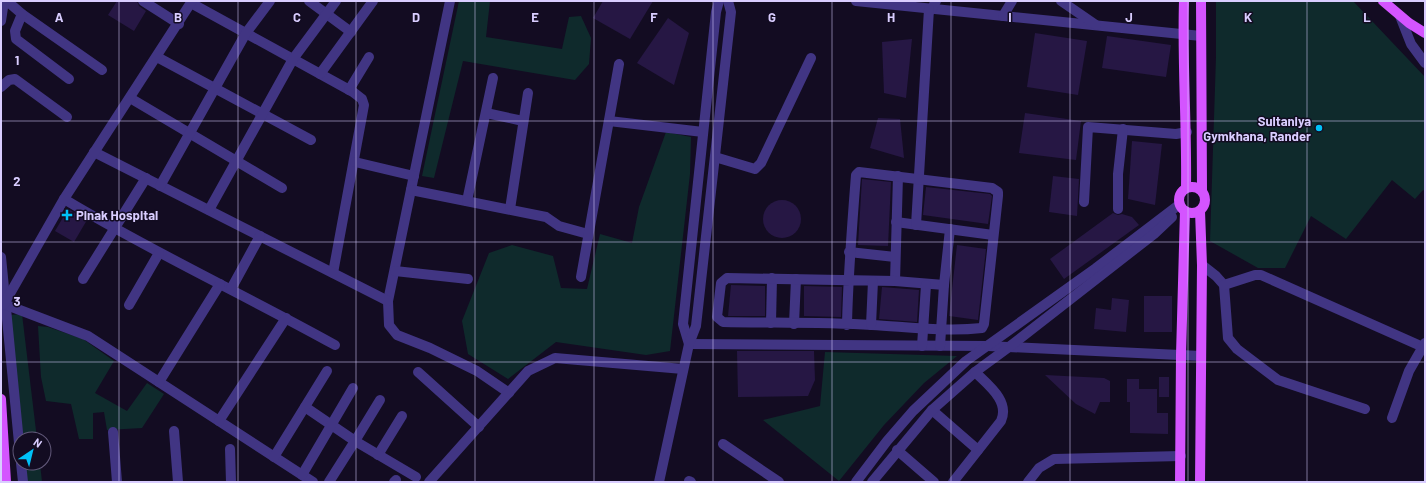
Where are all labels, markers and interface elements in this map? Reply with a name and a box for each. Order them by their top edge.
text: A [55,9,64,25]
text: B [174,9,182,25]
text: C [293,9,301,25]
text: D [412,9,420,25]
text: E [531,9,539,25]
text: F [650,9,658,25]
text: G [768,9,776,25]
text: H [887,9,895,25]
text: I [1008,9,1012,25]
text: J [1125,9,1133,25]
text: K [1244,9,1252,25]
text: L [1363,9,1371,25]
text: 1 [15,52,19,68]
place label: Sultaniya Gymkhana, Rander [1203,113,1311,144]
marker: Sultaniya Gymkhana, Rander [1314,123,1324,133]
text: 2 [13,173,21,189]
place label: Pinak Hospital [76,207,158,223]
marker: Pinak Hospital [61,209,73,221]
text: 3 [13,293,21,309]
north arrow [12,431,52,471]
text: N [31,435,45,450]

